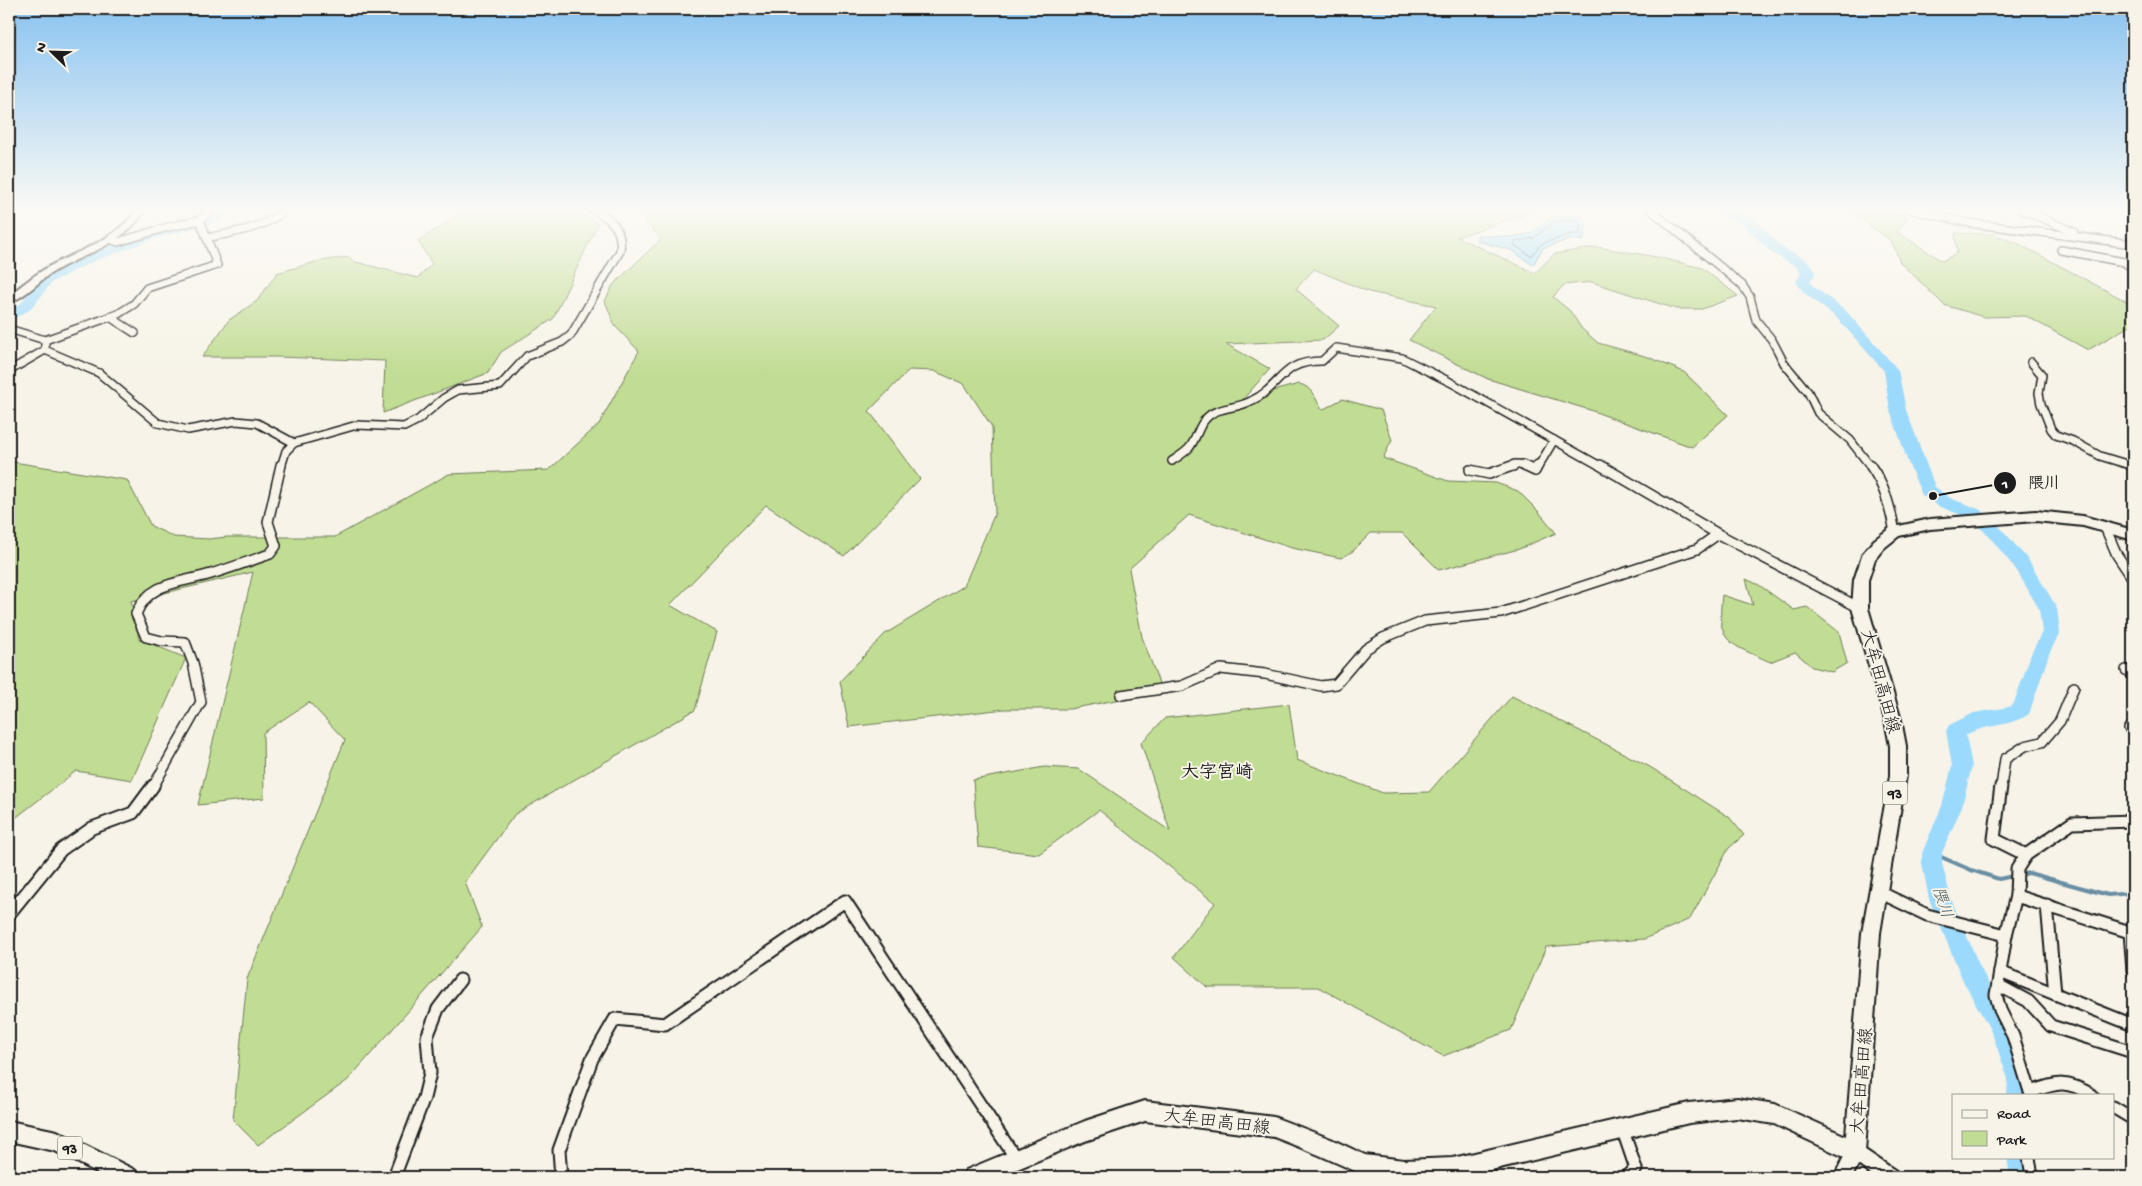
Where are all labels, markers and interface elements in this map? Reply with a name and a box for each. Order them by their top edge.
north arrow [28,28,78,78]
text: N [33,40,52,55]
callout: 隈川 [1993,467,2070,498]
text: 隈川 [2028,475,2060,495]
text: 1 [2001,476,2008,494]
street label: 大牟田高田線 [1854,627,1904,737]
district label: 大字宮崎 [1181,762,1253,784]
road number: 93 [1882,781,1908,804]
water label: 隈川 [1927,885,1956,921]
street label: 大牟田高田線 [1847,1026,1879,1136]
legend [1952,1094,2114,1158]
street label: 大牟田高田線 [1162,1105,1272,1140]
text: Road [1997,1106,2031,1124]
text: Park [1996,1132,2027,1150]
road number: 93 [58,1136,82,1160]

